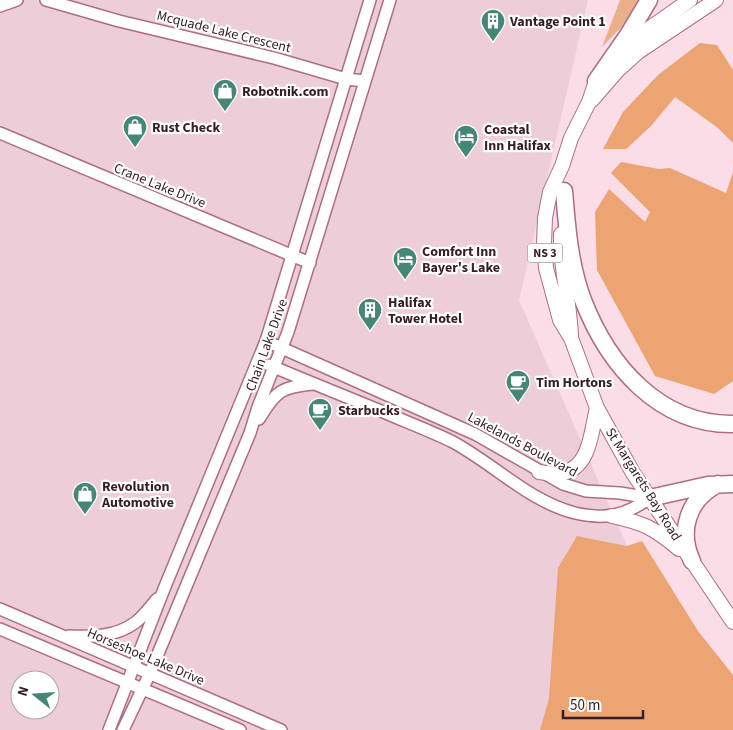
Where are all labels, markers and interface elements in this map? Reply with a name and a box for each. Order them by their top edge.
street label: Mcquade Lake Crescent [155,6,293,58]
building icon: Vantage Point 1 [480,8,506,42]
place label: Vantage Point 1 [509,12,606,32]
shop icon: Robotnik.com [212,78,238,112]
place label: Robotnik.com [242,82,329,102]
shop icon: Rust Check [122,114,148,148]
place label: Rust Check [152,118,221,138]
place label: Coastal Inn Halifax [484,120,551,156]
hotel icon: Coastal Inn Halifax [453,124,479,158]
street label: Crane Lake Drive [111,158,209,213]
place label: Comfort Inn Bayer's Lake [422,242,500,278]
road number: NS 3 [528,244,562,262]
hotel icon: Comfort Inn Bayer's Lake [392,246,418,280]
place label: Halifax Tower Hotel [388,293,462,329]
street label: Chain Lake Drive [241,296,293,394]
building icon: Halifax Tower Hotel [357,297,383,331]
cafe icon: Tim Hortons [505,369,531,403]
place label: Tim Hortons [536,373,612,393]
cafe icon: Starbucks [307,397,333,431]
place label: Starbucks [338,401,400,421]
street label: Lakelands Boulevard [464,407,581,482]
street label: St Margarets Bay Road [600,424,686,545]
place label: Revolution Automotive [101,477,174,513]
shop icon: Revolution Automotive [72,481,98,515]
street label: Horseshoe Lake Drive [84,623,207,691]
north arrow [10,670,60,720]
text: N [13,684,34,699]
scale bar [563,688,643,720]
text: 50 m [570,695,600,716]

